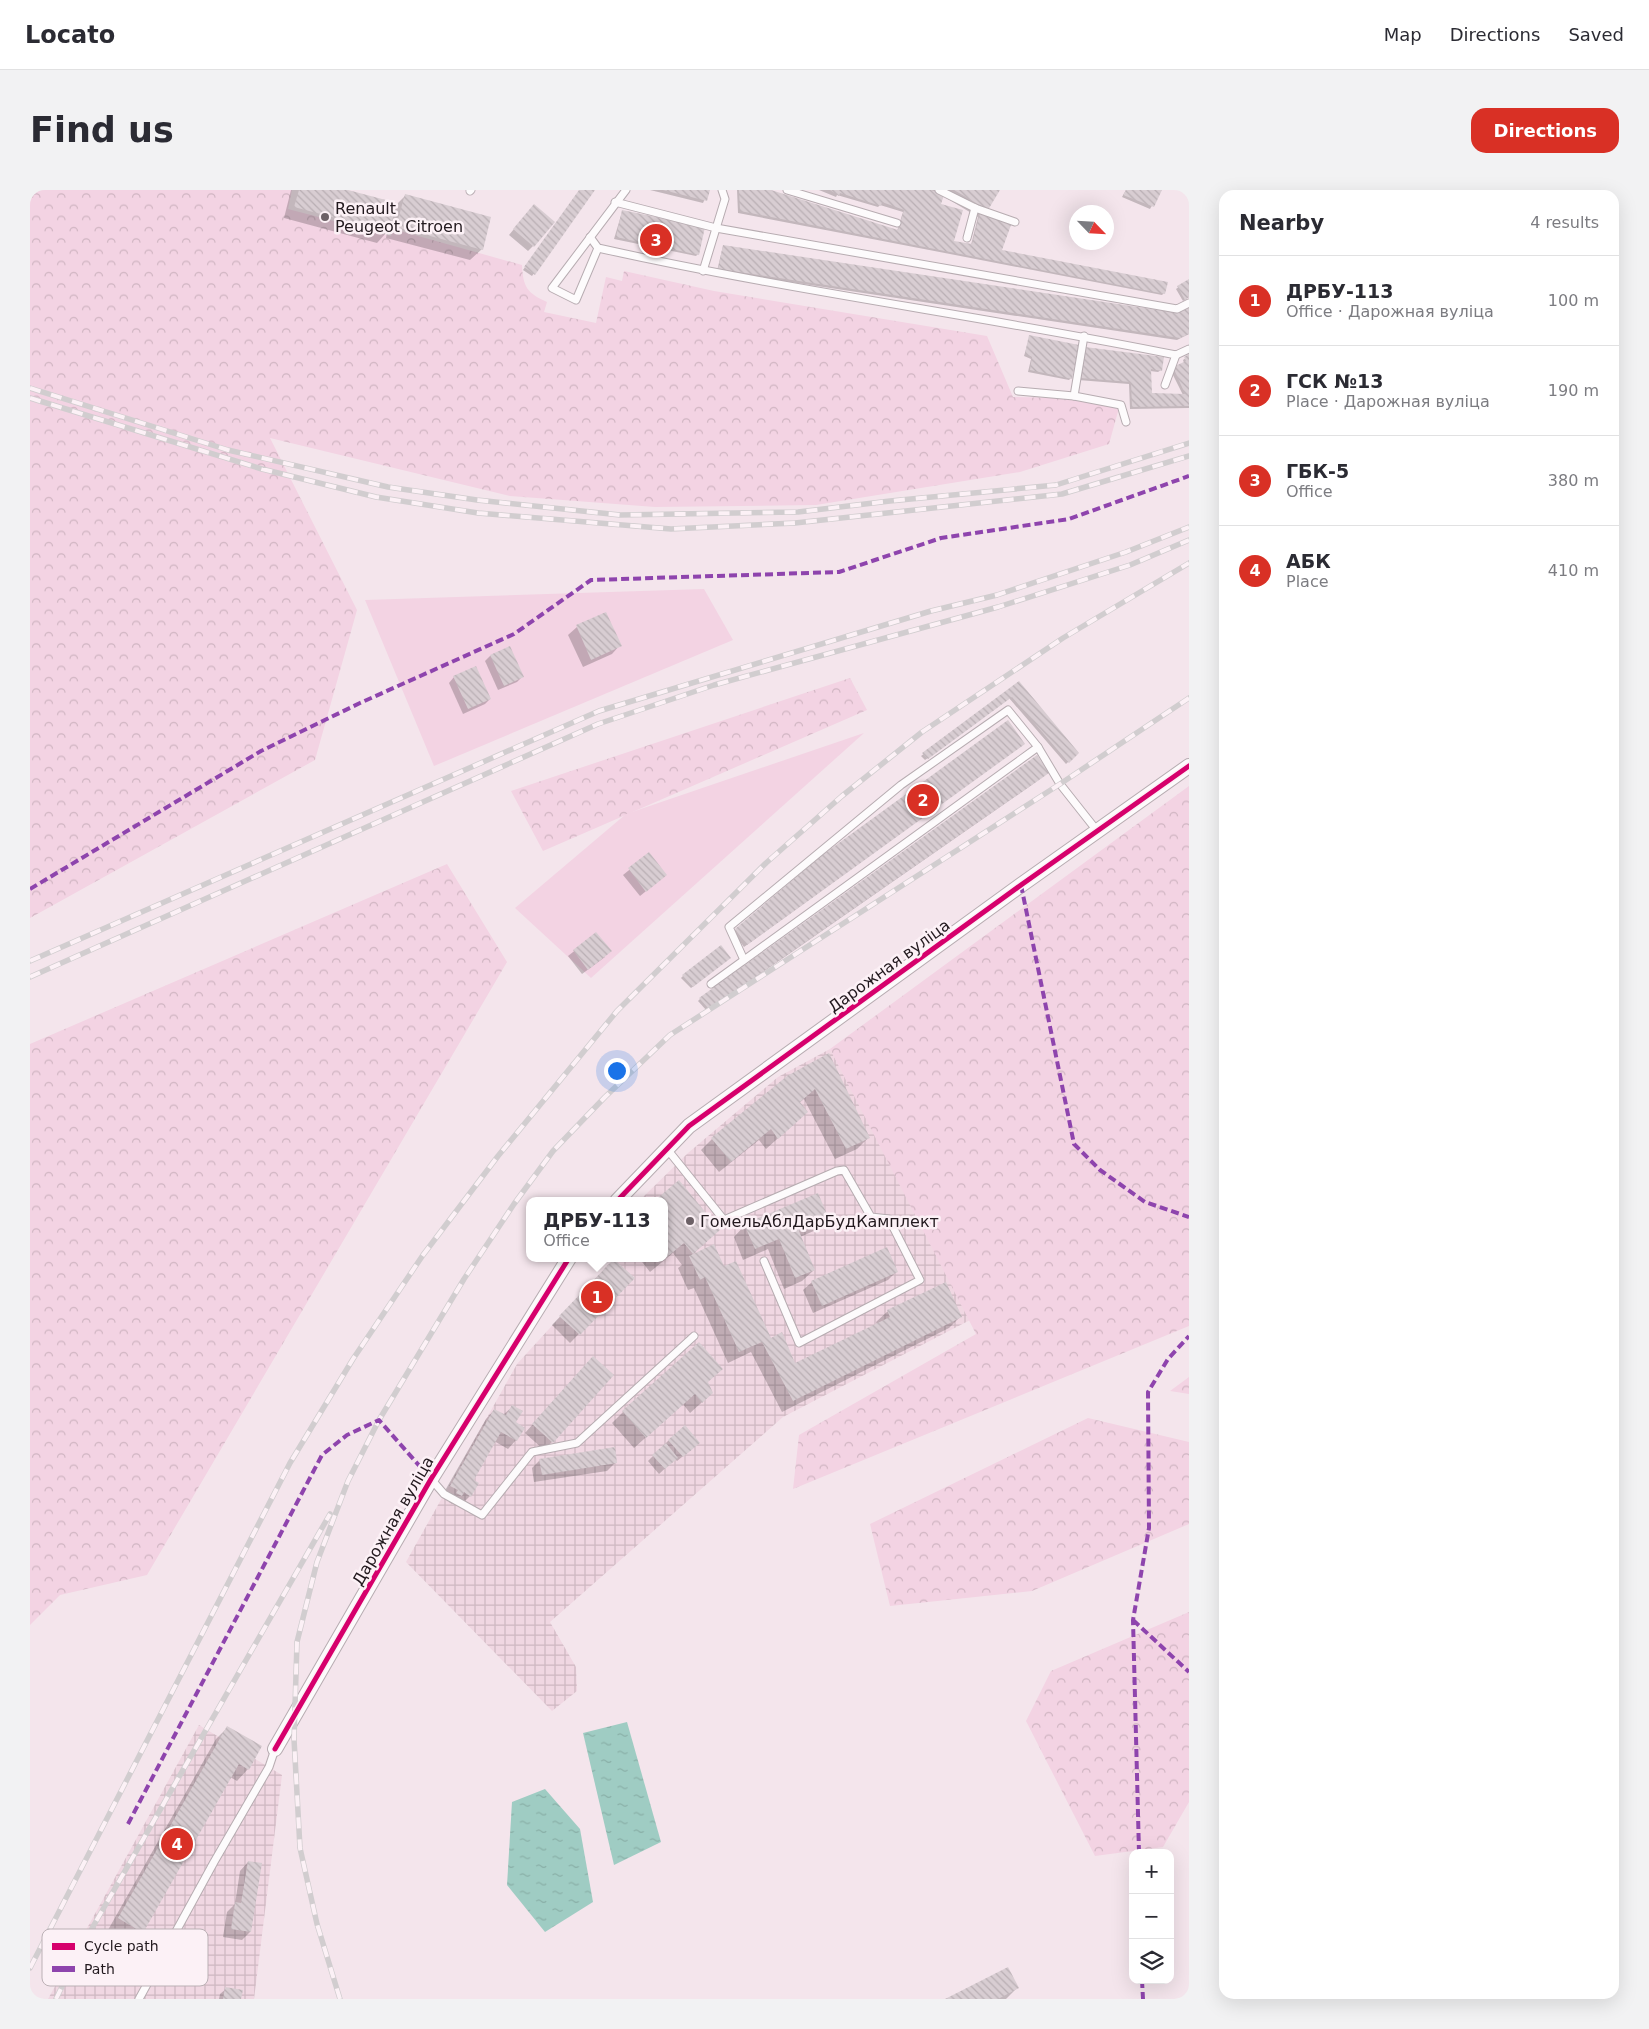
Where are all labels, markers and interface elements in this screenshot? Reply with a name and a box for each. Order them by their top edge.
text: Locato [25,21,115,49]
text: Map [1384,24,1422,45]
text: Directions [1450,24,1540,45]
text: Saved [1568,24,1624,45]
button: Directions [1471,108,1619,153]
text: Find us [30,110,174,150]
place label: Renault Peugeot Citroen [335,199,463,236]
north arrow [1069,205,1114,250]
marker: Renault Peugeot Citroen [319,211,331,223]
text: Nearby [1239,211,1324,235]
text: 4 results [1530,213,1599,232]
pin: 3 [640,221,672,259]
text: ДРБУ-113 [1286,280,1394,302]
text: 1 [1249,291,1261,310]
text: 100 m [1548,291,1599,310]
text: Office · Дарожная вуліца [1286,302,1494,321]
text: ГСК №13 [1286,370,1384,392]
text: 2 [1249,381,1261,400]
text: 190 m [1548,381,1599,400]
text: Place · Дарожная вуліца [1286,392,1490,411]
text: ГБК-5 [1286,460,1349,482]
text: 3 [1249,471,1261,490]
text: 380 m [1548,471,1599,490]
text: Office [1286,482,1333,501]
text: АБК [1286,550,1331,572]
text: 4 [1249,561,1261,580]
text: 410 m [1548,561,1599,580]
text: Place [1286,572,1329,591]
pin: 2 [907,781,939,819]
street label: Дарожная вуліца [824,915,954,1017]
your location [604,1058,630,1084]
popup [526,1197,668,1262]
text: ДРБУ-113 [543,1209,651,1231]
place label: ГомельАблДарБудКамплект [700,1212,939,1231]
marker: ГомельАблДарБудКамплект [684,1215,696,1227]
text: Office [543,1231,590,1250]
pin: 1 [581,1278,613,1316]
street label: Дарожная вуліца [348,1453,438,1589]
pin: 4 [161,1825,193,1863]
map controls [1129,1849,1174,1984]
button: + [1129,1849,1174,1894]
button: − [1129,1894,1174,1939]
legend [42,1929,208,1986]
text: Cycle path [84,1938,159,1954]
button: layers [1129,1939,1174,1984]
text: Path [84,1961,115,1977]

